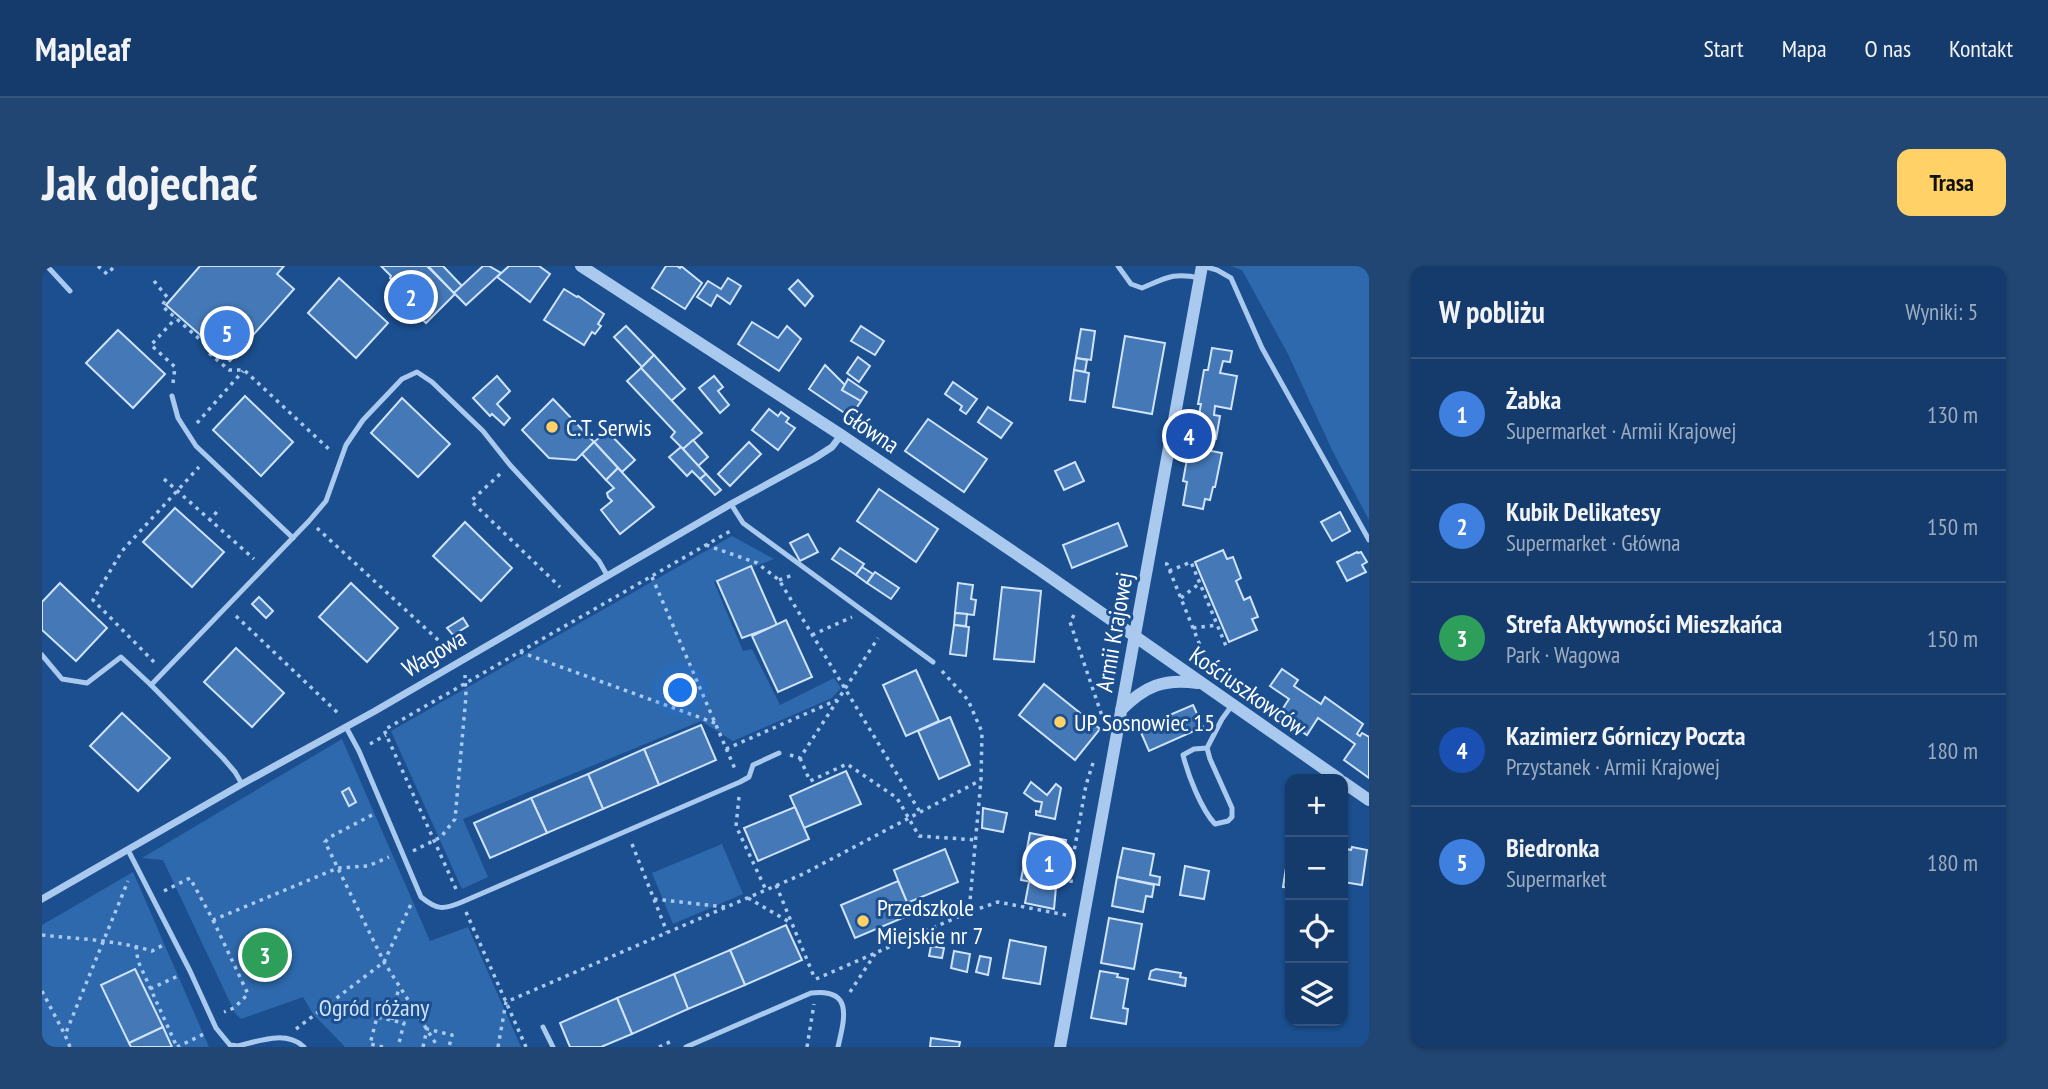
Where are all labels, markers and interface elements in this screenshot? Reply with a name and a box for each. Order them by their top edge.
text: Mapleaf [35,27,130,70]
text: Start [1703,33,1744,64]
text: Mapa [1782,33,1827,64]
text: O nas [1865,33,1911,64]
text: Kontakt [1949,33,2013,64]
button: Trasa [1897,149,2006,216]
text: Jak dojechać [42,150,258,214]
pin: 2 [388,271,434,323]
text: W pobliżu [1439,292,1545,331]
text: Wyniki: 5 [1905,297,1978,326]
pin: 5 [204,307,250,359]
text: Żabka [1506,383,1561,416]
street label: Główna [837,400,905,460]
text: 1 [1457,400,1468,429]
text: 130 m [1927,400,1978,429]
pin: 4 [1166,410,1212,462]
place label: C.T. Serwis [566,412,652,443]
text: Supermarket · Armii Krajowej [1506,416,1737,445]
marker: C.T. Serwis [544,419,560,435]
text: Kubik Delikatesy [1506,495,1660,528]
text: 2 [1457,512,1468,541]
text: 150 m [1927,512,1978,541]
text: Supermarket · Główna [1506,528,1681,557]
street label: Armii Krajowej [1088,570,1140,694]
text: Strefa Aktywności Mieszkańca [1506,607,1782,640]
street label: Wagowa [396,622,472,684]
text: 3 [1457,624,1468,653]
text: 150 m [1927,624,1978,653]
street label: Kościuszkowców [1183,639,1313,743]
text: Park · Wagowa [1506,640,1620,669]
your location [663,673,697,707]
place label: UP Sosnowiec 15 [1074,707,1215,738]
marker: UP Sosnowiec 15 [1052,714,1068,730]
text: Kazimierz Górniczy Poczta [1506,719,1745,752]
text: 4 [1457,736,1468,765]
text: 180 m [1927,736,1978,765]
text: Przystanek · Armii Krajowej [1506,752,1720,781]
map controls [1285,774,1348,1026]
button: + [1285,774,1348,837]
text: Biedronka [1506,831,1600,864]
pin: 1 [1026,837,1072,889]
button: − [1285,837,1348,900]
text: 5 [1457,848,1468,877]
text: 180 m [1927,848,1978,877]
text: Supermarket [1506,864,1607,893]
place label: Przedszkole Miejskie nr 7 [877,892,983,951]
button: locate [1285,900,1348,963]
marker: Przedszkole Miejskie nr 7 [855,913,871,929]
pin: 3 [242,929,288,981]
button: layers [1285,963,1348,1026]
park label: Ogród różany [319,992,429,1023]

